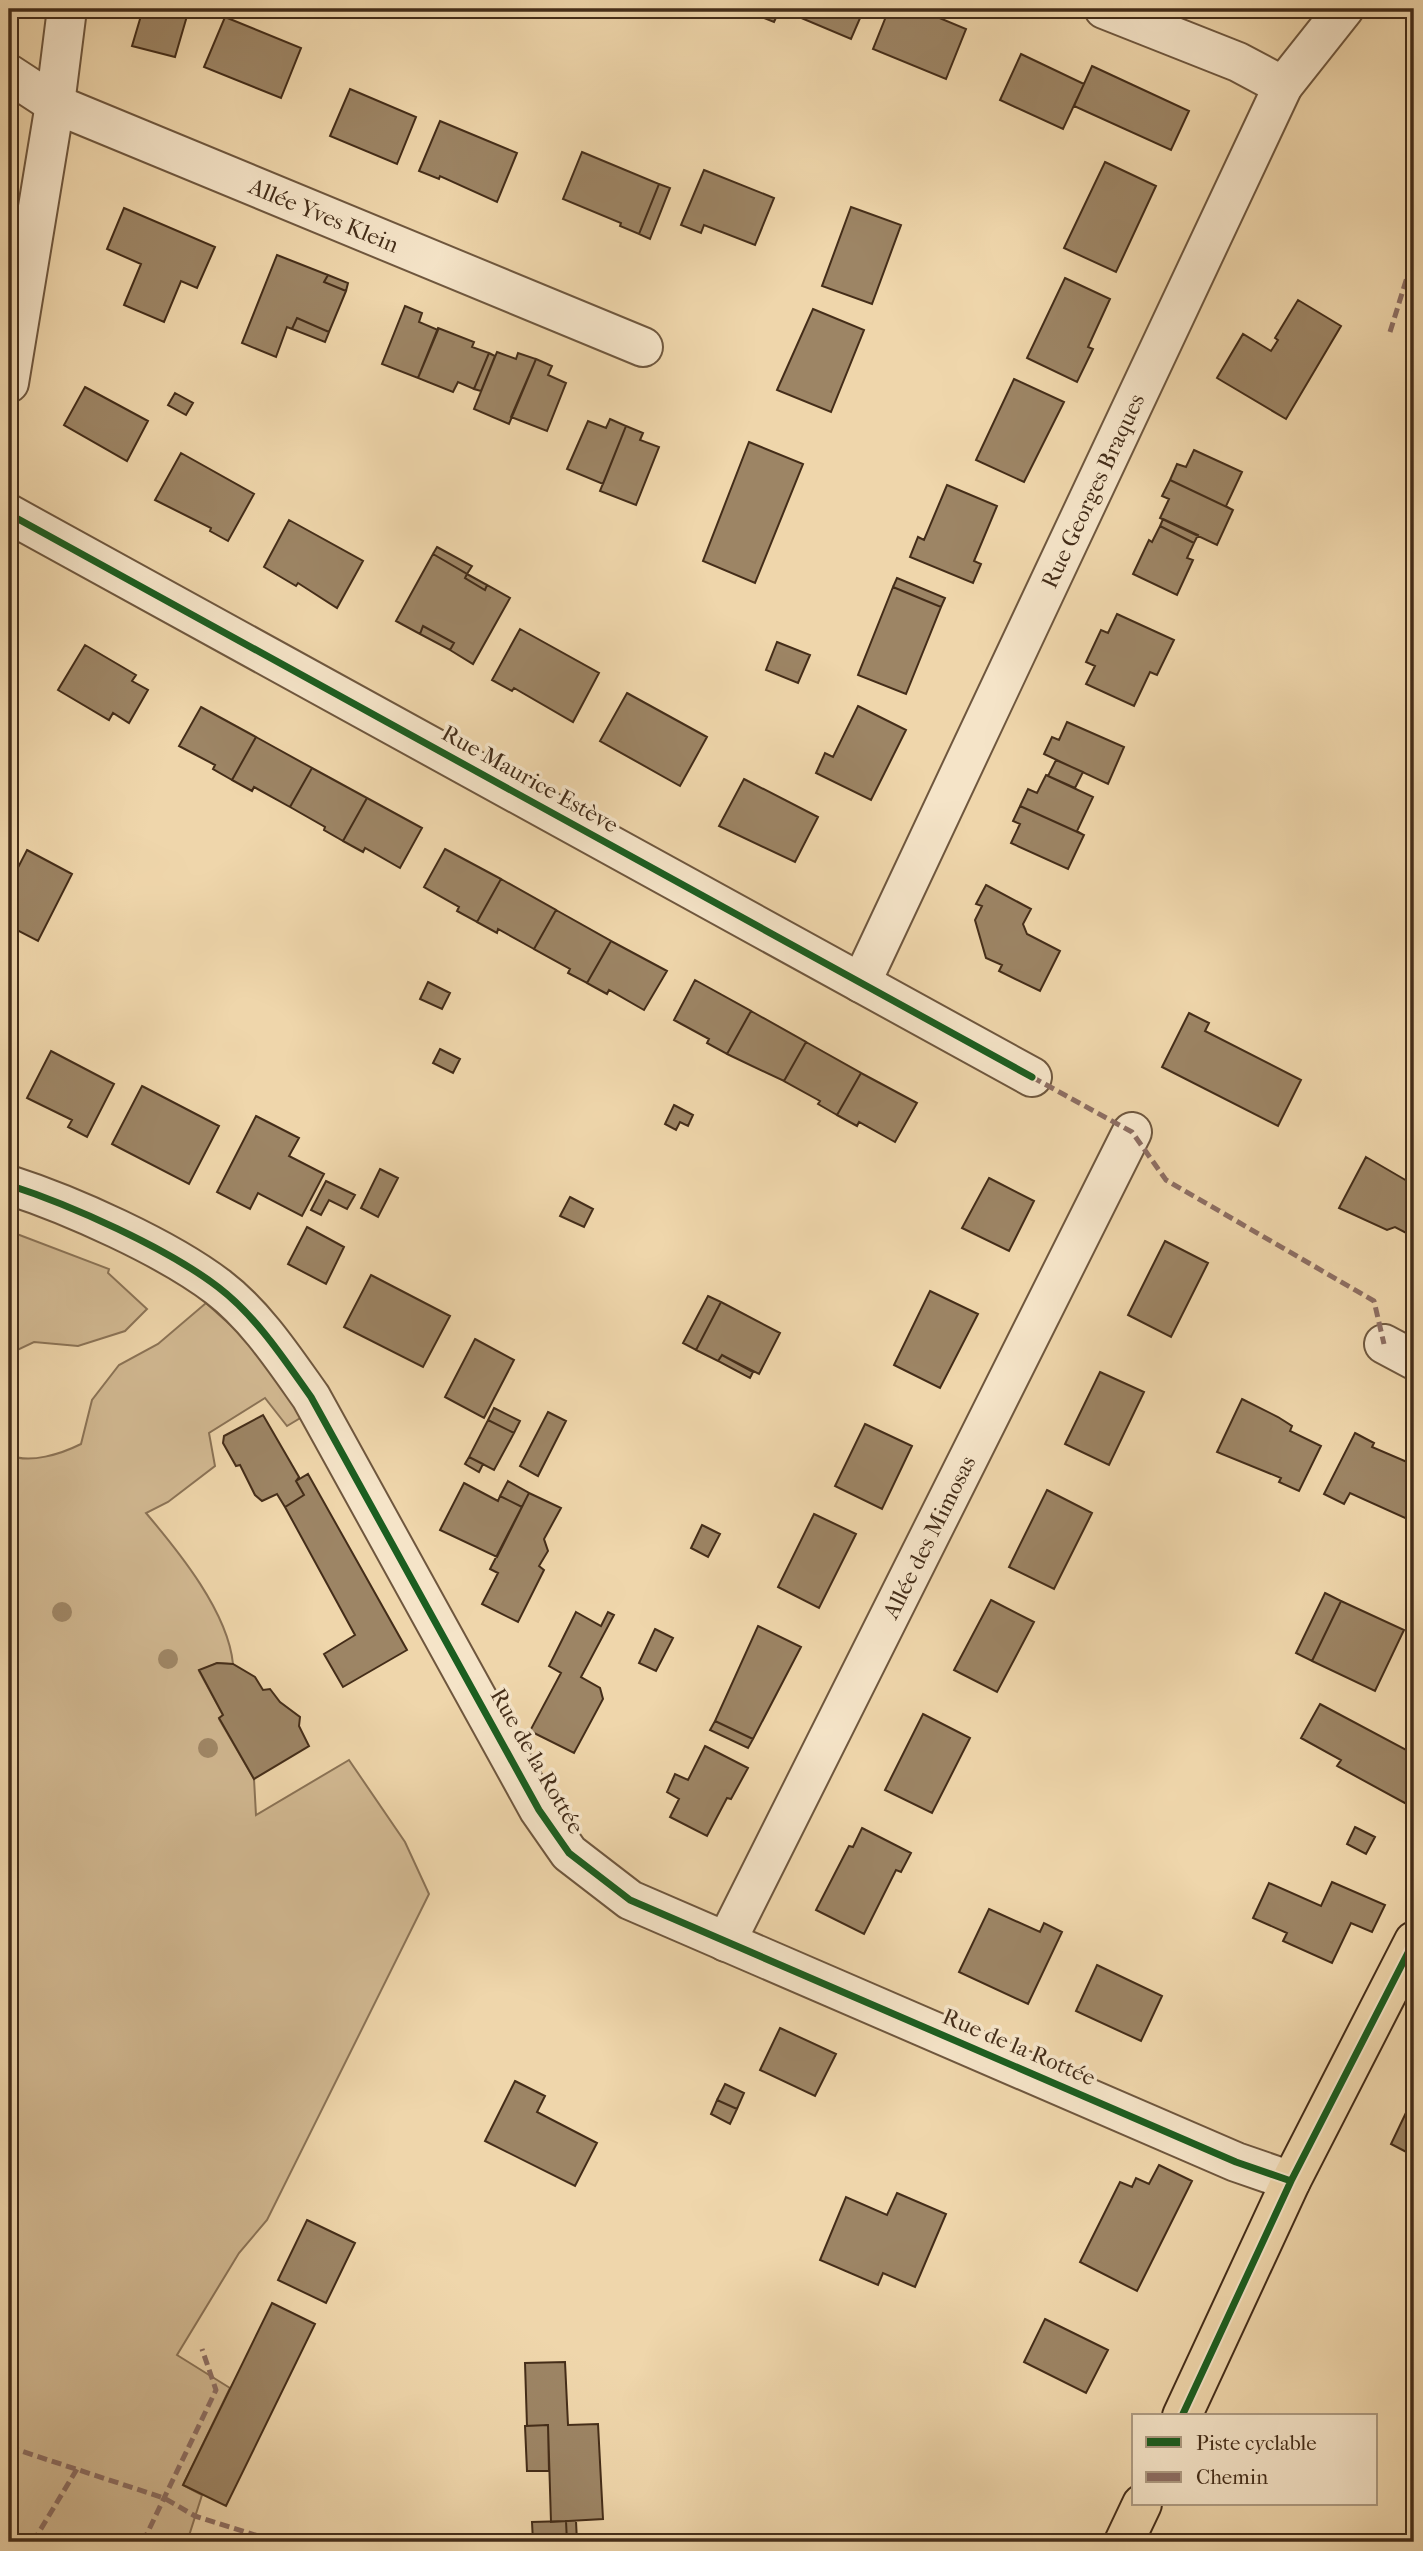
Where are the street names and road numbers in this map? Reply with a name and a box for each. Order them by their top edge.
street label: Allée Yves Klein [244,172,403,258]
street label: Rue Georges Braques [1035,389,1150,592]
street label: Rue Maurice Estève [437,719,623,839]
street label: Allée des Mimosas [876,1451,981,1624]
street label: Rue de la Rottée [484,1683,590,1839]
street label: Rue de la Rottée [939,2003,1099,2091]

